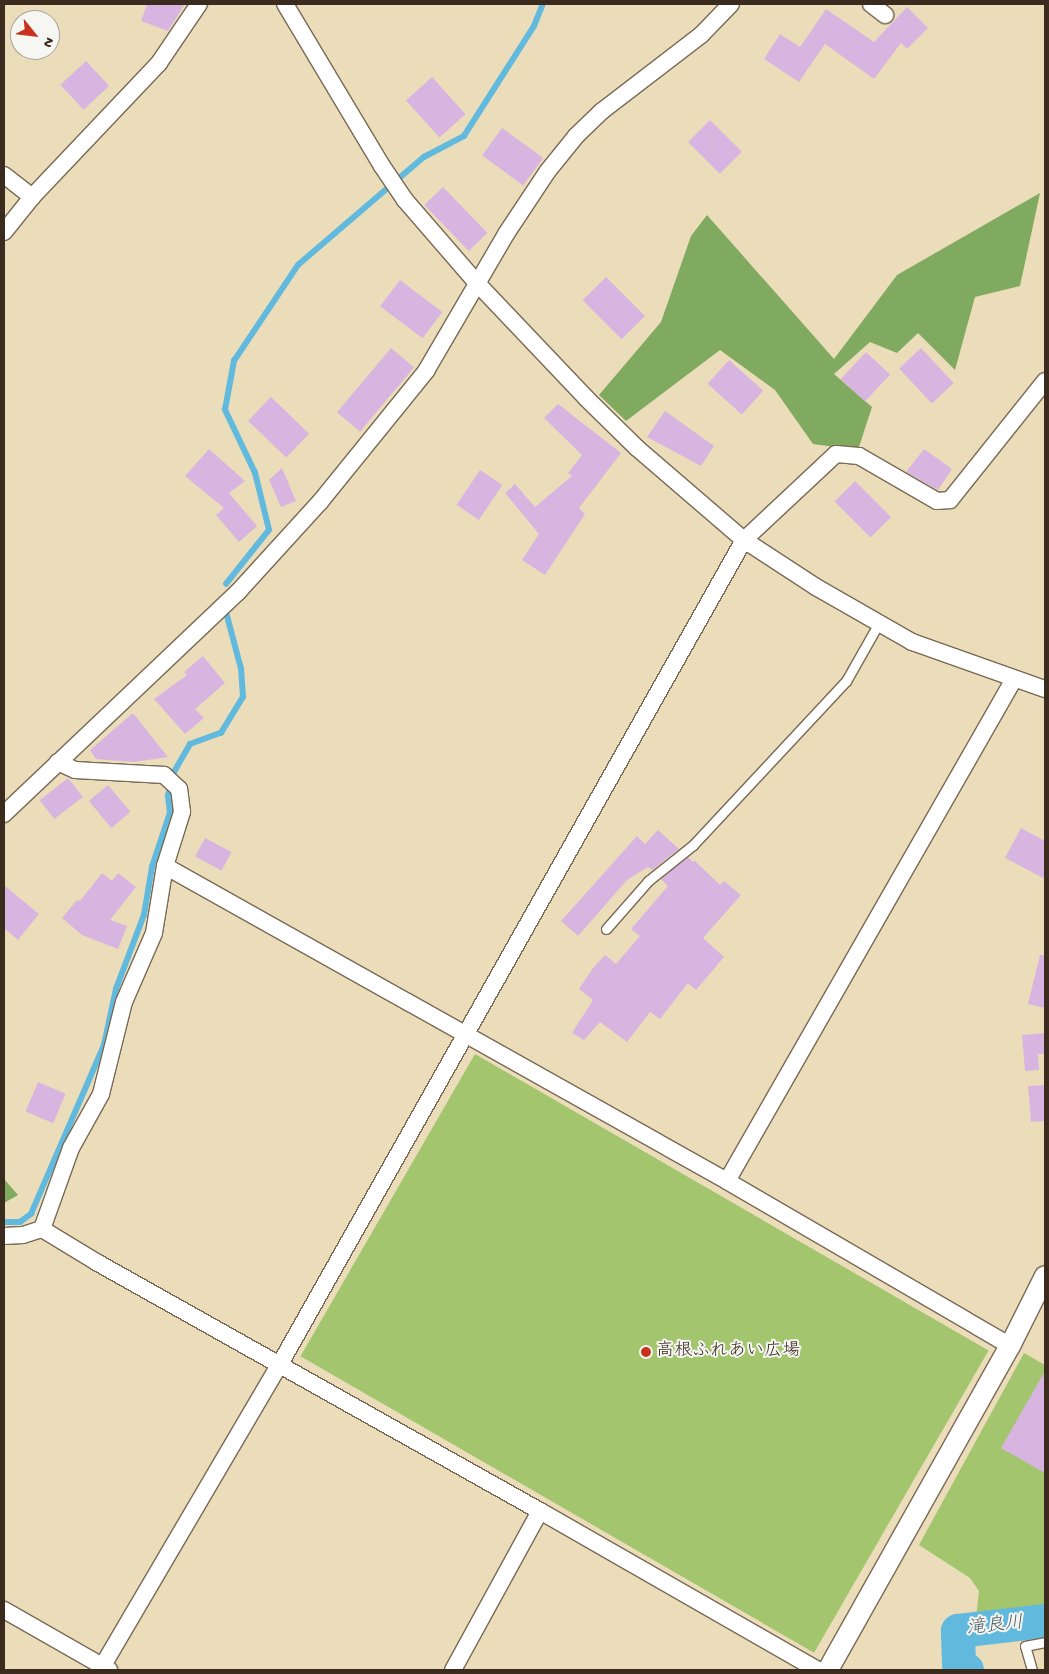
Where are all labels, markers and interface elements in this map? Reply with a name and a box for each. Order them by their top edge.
north arrow [10,10,60,60]
text: N [38,34,57,50]
place label: 高根ふれあい広場 [656,1341,800,1363]
marker: 高根ふれあい広場 [640,1346,652,1358]
water label: 滝良川 [965,1613,1025,1641]

